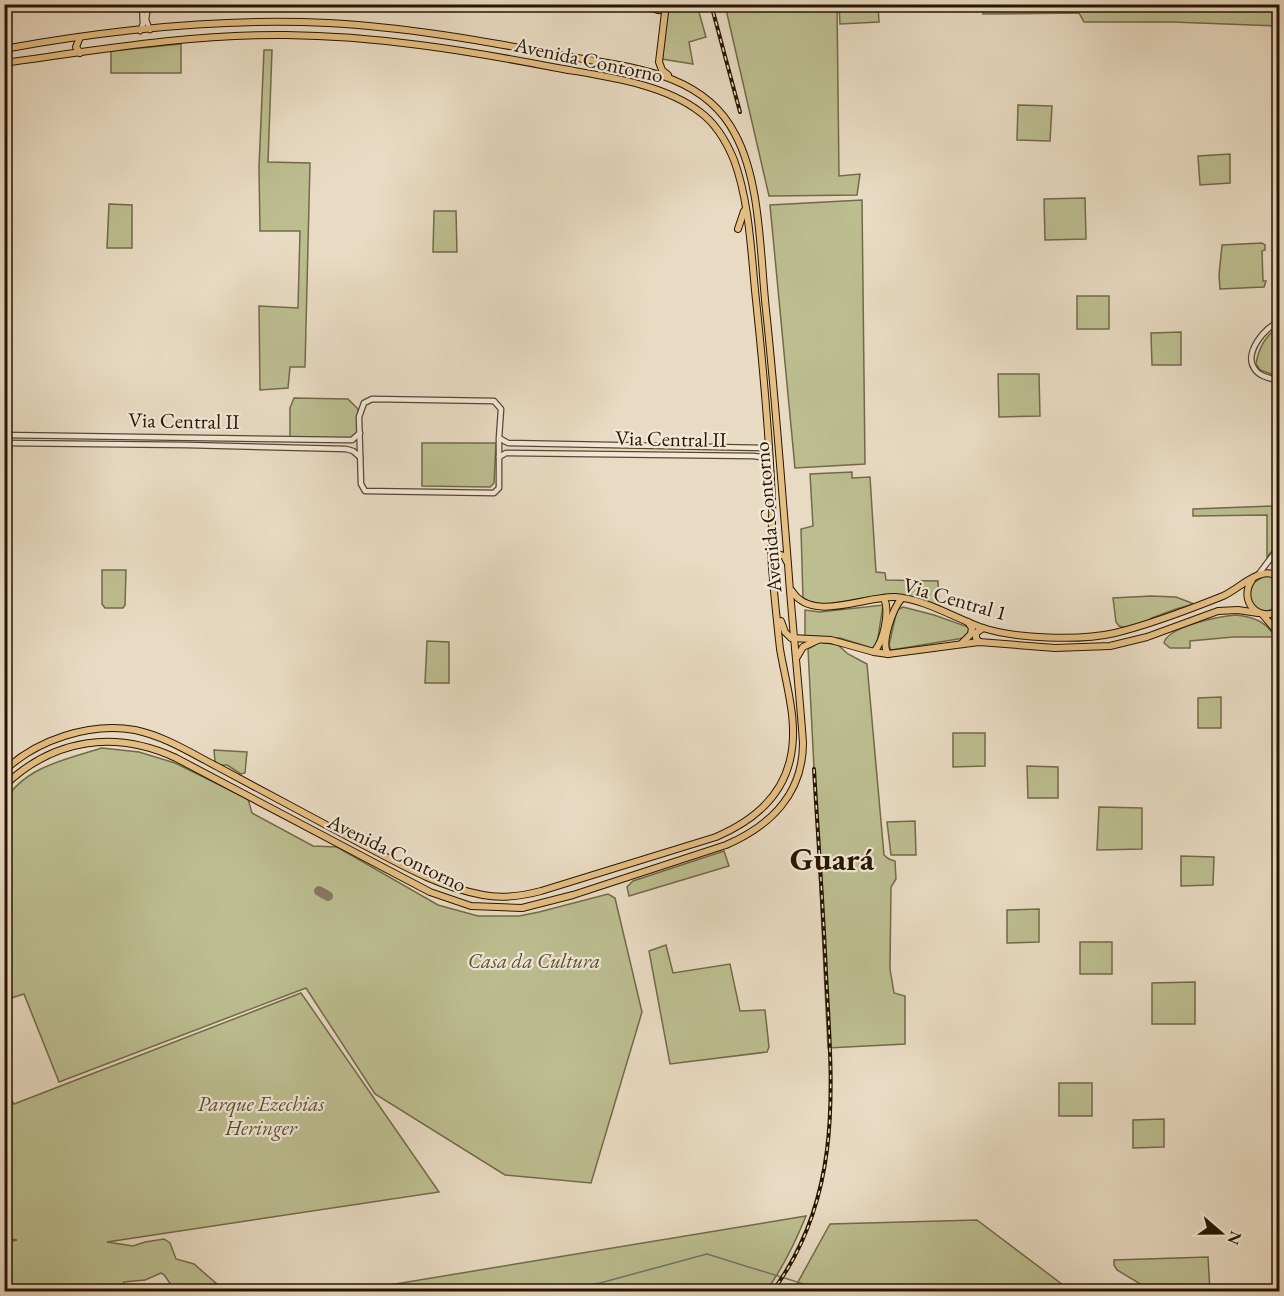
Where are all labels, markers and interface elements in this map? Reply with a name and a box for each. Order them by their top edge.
street label: Avenida Contorno [511,30,666,88]
street label: Via Central II [128,406,240,435]
street label: Via Central II [615,424,727,453]
street label: Avenida Contorno [747,441,788,595]
street label: Via Central 1 [900,571,1010,626]
street label: Avenida Contorno [322,807,471,898]
district label: Guará [790,837,875,880]
park label: Casa da Cultura [468,947,600,974]
park label: Parque Ezechias Heringer [198,1090,325,1141]
north arrow [1191,1203,1251,1263]
text: N [1223,1228,1247,1248]

